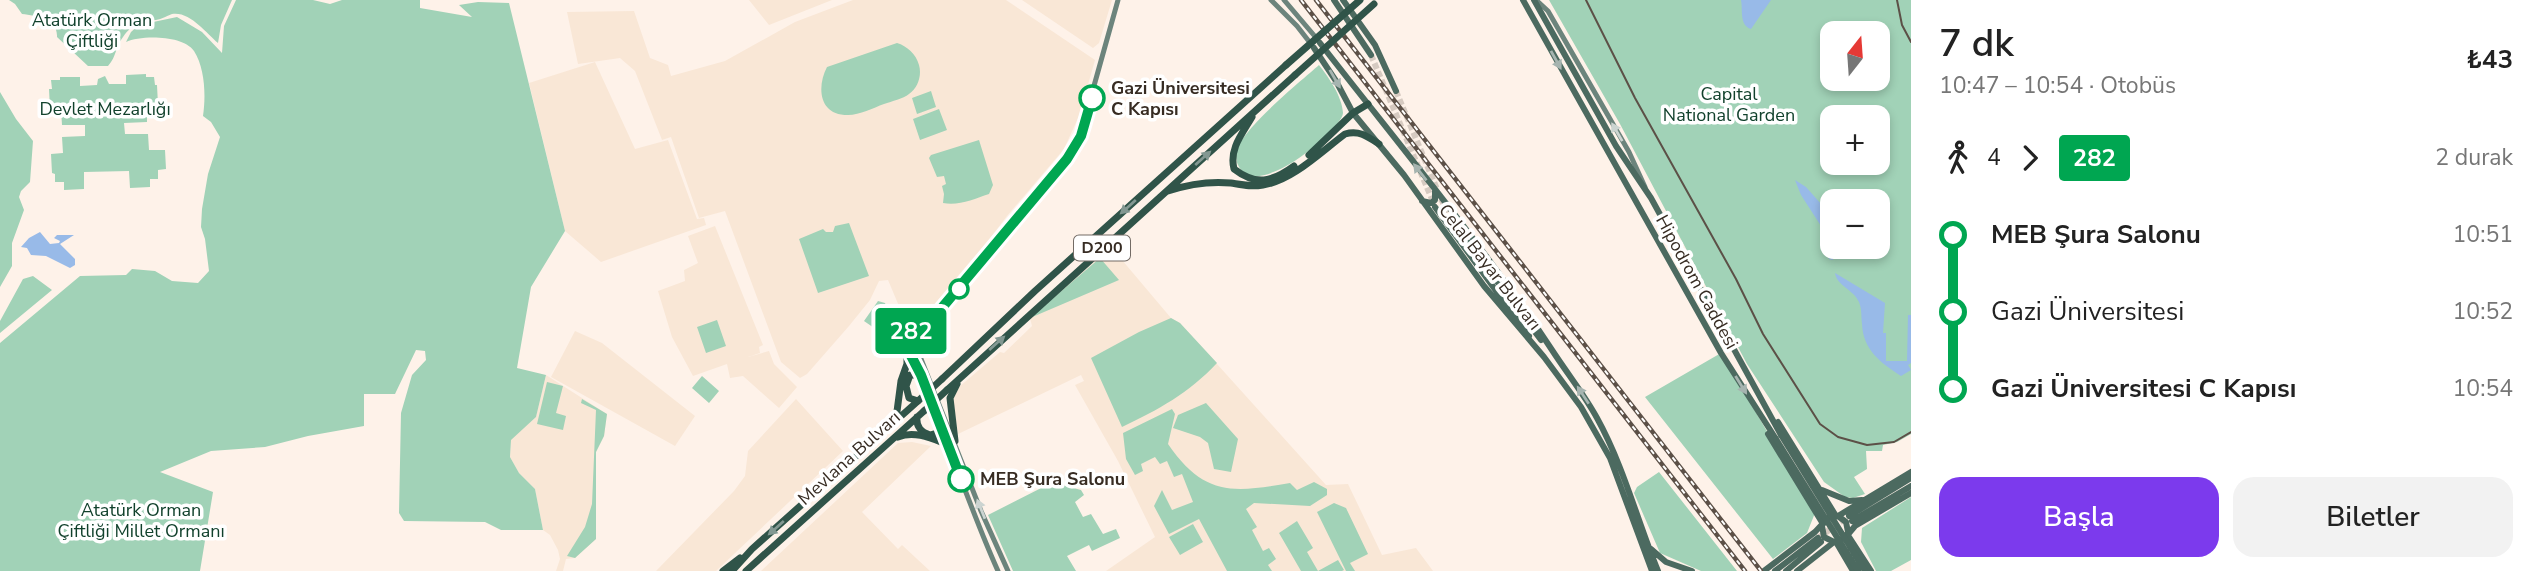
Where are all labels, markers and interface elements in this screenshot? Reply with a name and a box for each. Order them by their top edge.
park label: Atatürk Orman Çiftliği [32,8,152,53]
text: 7 dk [1939,18,2014,69]
north arrow [1820,21,1890,91]
map controls [1820,21,1890,259]
text: ₺43 [2466,42,2513,77]
one-way arrow [1550,50,1562,70]
one-way arrow [1329,70,1341,89]
text: 10:47 – 10:54 · Otobüs [1939,70,2176,101]
place label: Gazi Üniversitesi C Kapısı [1111,76,1250,121]
park label: Capital National Garden [1663,82,1795,127]
marker: Gazi Üniversitesi C Kapısı [1079,85,1105,111]
park label: Devlet Mezarlığı [39,97,171,121]
button: + [1820,105,1890,175]
one-way arrow [1611,122,1623,142]
icon: walk [1939,139,1977,177]
icon: forward [2011,139,2049,177]
text: 4 [1987,142,2001,173]
text: 282 [2073,142,2116,174]
text: 2 durak [2435,142,2513,173]
one-way arrow [1194,150,1212,166]
one-way arrow [1413,163,1428,181]
button: − [1820,189,1890,259]
one-way arrow [1120,199,1137,215]
street label: Celal Bayar Bulvarı [1433,199,1547,335]
street label: Hipodrom Caddesi [1650,211,1744,353]
text: MEB Şura Salonu [1991,217,2201,252]
text: 10:51 [2453,219,2513,250]
road number: D200 [1074,236,1130,260]
unlabelled marker [949,279,969,299]
text: Gazi Üniversitesi [1991,294,2184,329]
text: 10:52 [2453,296,2513,327]
line badge: 282 [871,308,951,354]
text: 282 [889,315,933,347]
one-way arrow [988,335,1006,351]
text: Gazi Üniversitesi C Kapısı [1991,371,2296,406]
text: 10:54 [2453,373,2513,404]
one-way arrow [1735,375,1748,395]
one-way arrow [1576,386,1590,404]
street label: Mevlana Bulvarı [793,406,905,510]
marker: MEB Şura Salonu [948,466,974,492]
place label: MEB Şura Salonu [980,467,1125,491]
button: Başla [1939,477,2219,557]
button: Biletler [2233,477,2513,557]
park label: Atatürk Orman Çiftliği Millet Ormanı [57,498,225,543]
one-way arrow [975,498,986,519]
one-way arrow [767,520,785,536]

